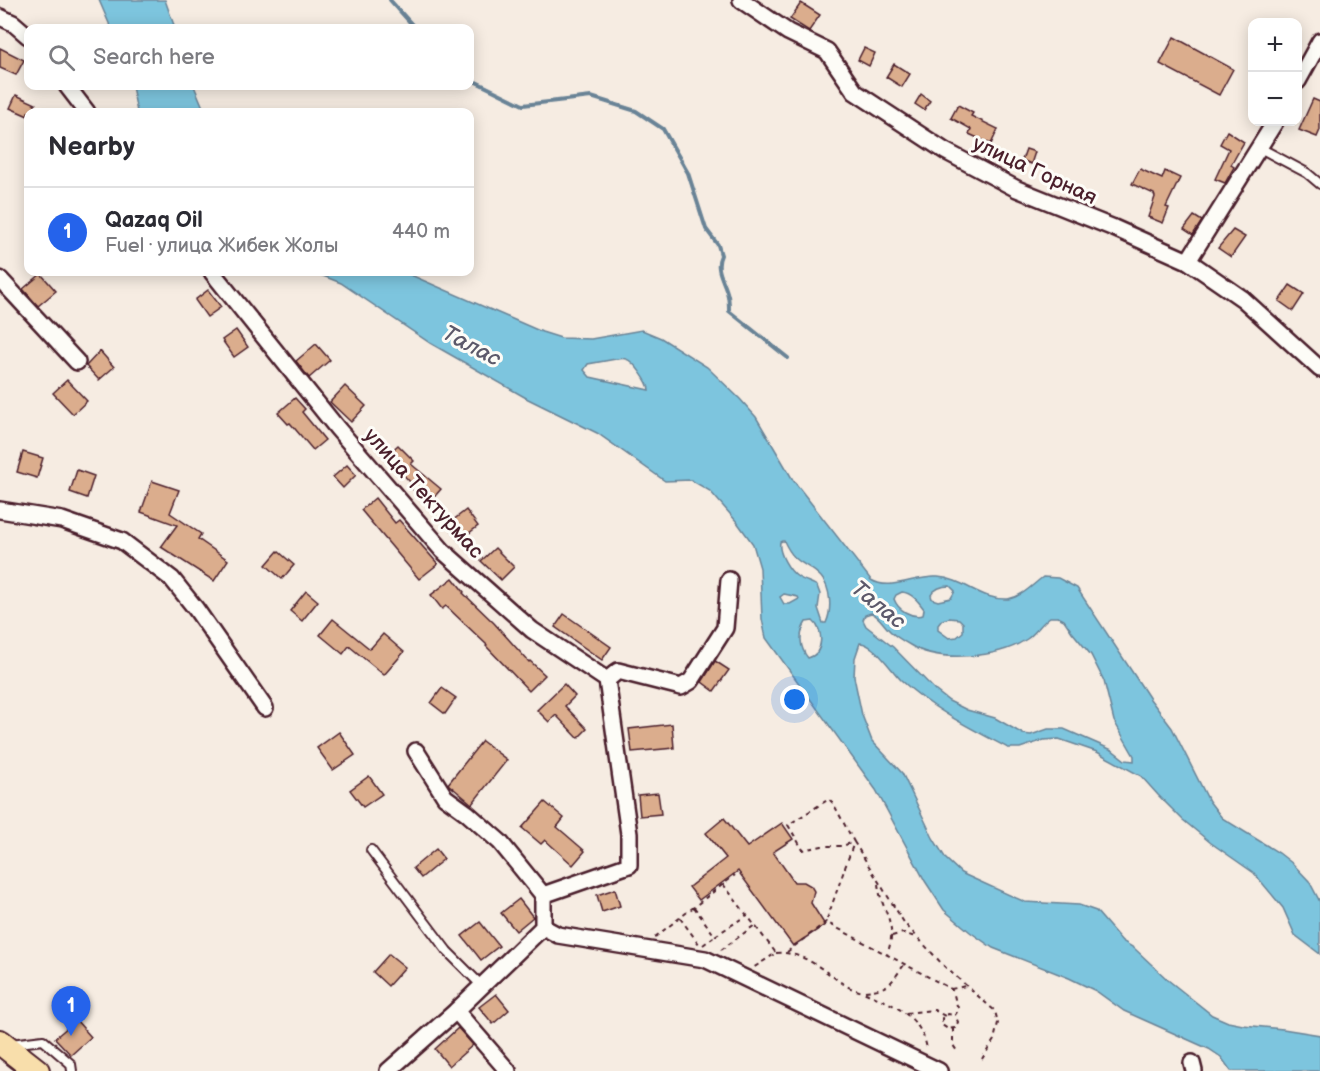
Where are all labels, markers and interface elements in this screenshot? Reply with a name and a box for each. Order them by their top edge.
map controls [1248,18,1302,126]
button: + [1248,18,1302,72]
search box [24,24,474,90]
icon: search [45,41,78,74]
text: Search here [93,44,215,71]
button: − [1248,72,1302,126]
street label: улица Горная [969,131,1101,210]
text: Nearby [48,132,135,163]
text: Qazaq Oil [105,207,203,234]
text: 1 [63,220,72,244]
text: 440 m [392,220,450,244]
text: Fuel · улица Жибек Жолы [105,234,338,258]
water label: Талас [438,320,505,373]
street label: улица Тектурмас [359,423,489,564]
water label: Талас [845,575,911,635]
your location [780,685,809,714]
pin: 1 [52,986,90,1036]

